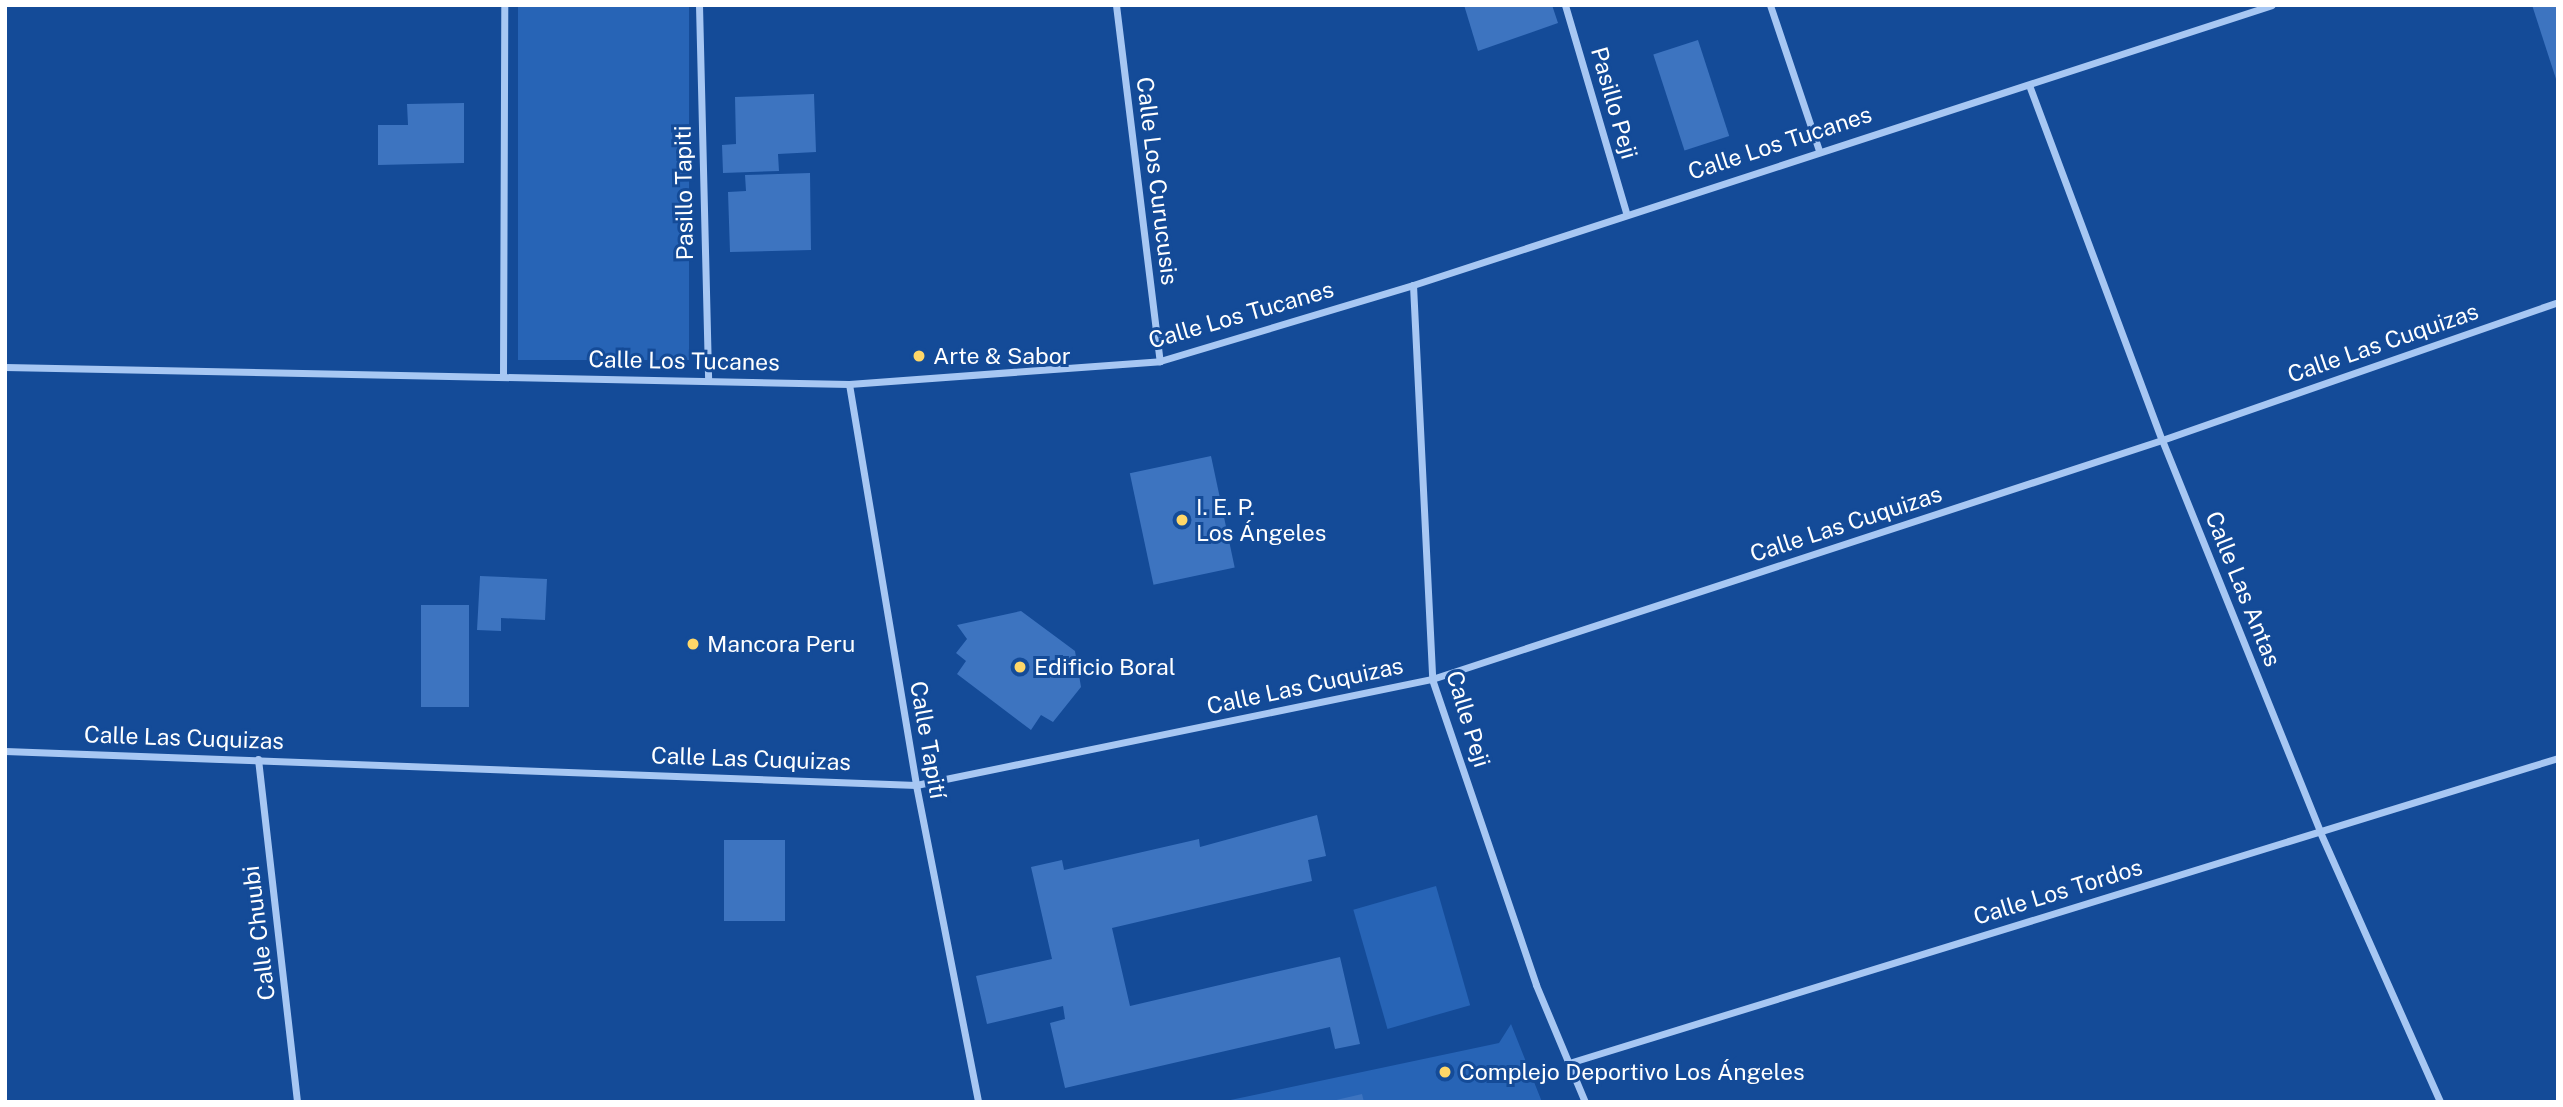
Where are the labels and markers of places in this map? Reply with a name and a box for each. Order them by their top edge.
place label: Arte & Sabor [933,342,1071,370]
marker: Arte & Sabor [911,348,927,364]
place label: I. E. P. Los Ángeles [1196,493,1327,547]
marker: I. E. P. Los Ángeles [1174,512,1190,528]
place label: Mancora Peru [707,630,855,658]
marker: Mancora Peru [685,636,701,652]
place label: Edificio Boral [1034,653,1176,681]
marker: Edificio Boral [1012,659,1028,675]
place label: Complejo Deportivo Los Ángeles [1459,1058,1805,1086]
marker: Complejo Deportivo Los Ángeles [1437,1064,1453,1080]

